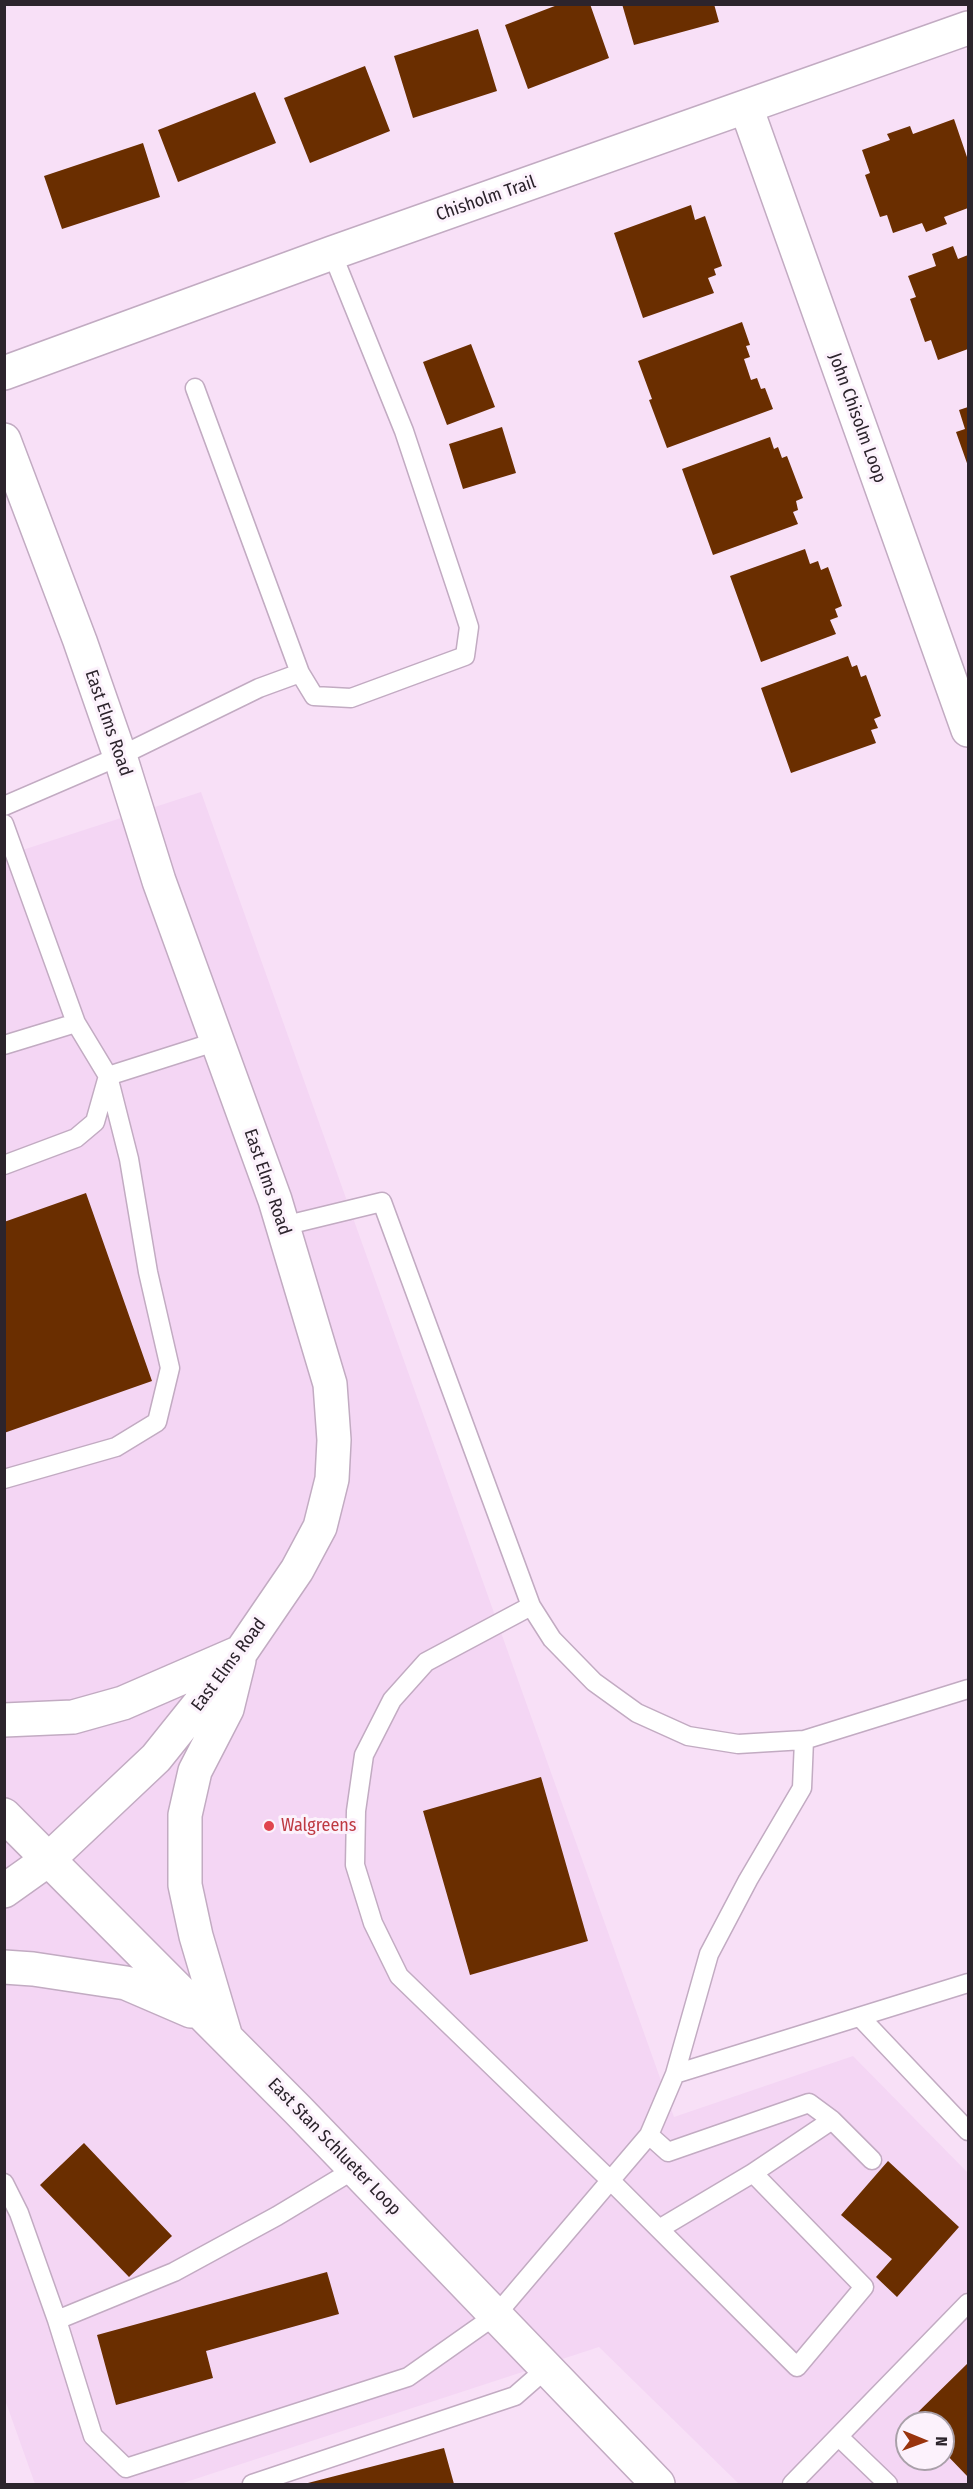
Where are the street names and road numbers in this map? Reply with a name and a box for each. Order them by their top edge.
street label: Chisholm Trail [433,172,539,226]
street label: John Chisolm Loop [823,350,891,486]
street label: East Elms Road [80,667,136,779]
street label: East Elms Road [239,1126,295,1238]
street label: East Elms Road [187,1614,271,1716]
street label: East Stan Schlueter Loop [263,2074,405,2220]

